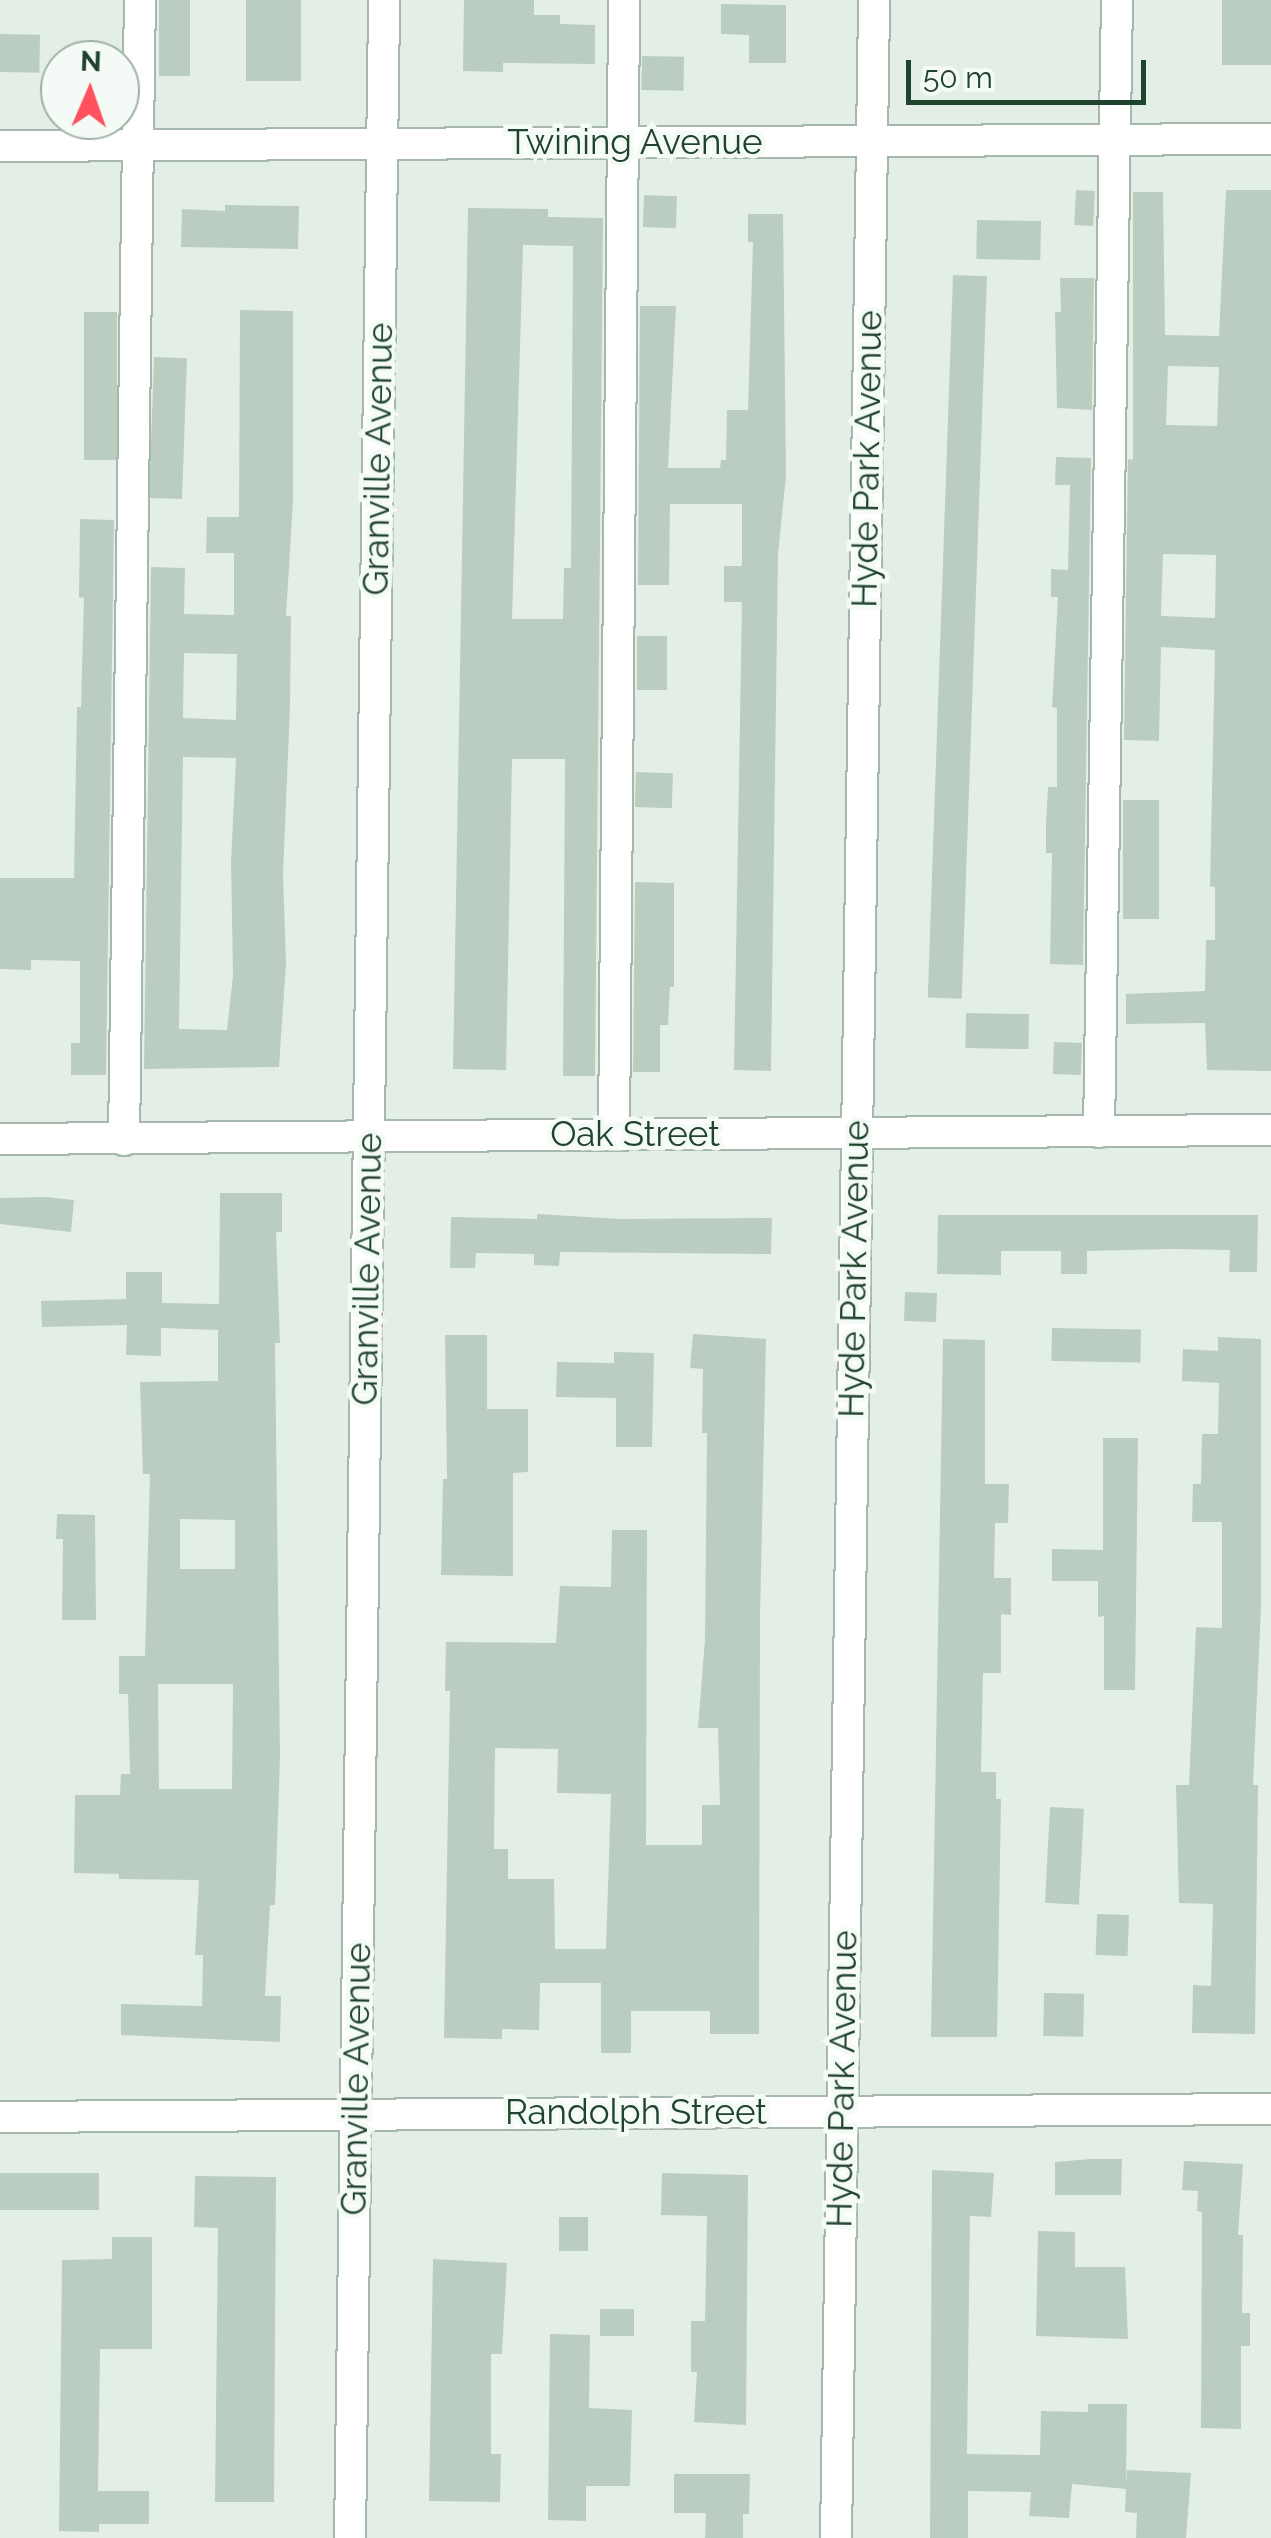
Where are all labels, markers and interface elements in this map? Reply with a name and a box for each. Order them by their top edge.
north arrow [40,40,140,140]
scale bar [911,40,1151,102]
text: N [80,45,102,78]
text: 50 m [923,60,993,95]
street label: Twining Avenue [507,121,763,163]
street label: Hyde Park Avenue [843,309,891,609]
street label: Granville Avenue [355,322,401,596]
street label: Oak Street [550,1113,720,1155]
street label: Hyde Park Avenue [830,1119,878,1419]
street label: Granville Avenue [344,1132,390,1406]
street label: Hyde Park Avenue [818,1929,866,2229]
street label: Granville Avenue [333,1942,379,2216]
street label: Randolph Street [505,2091,767,2133]

